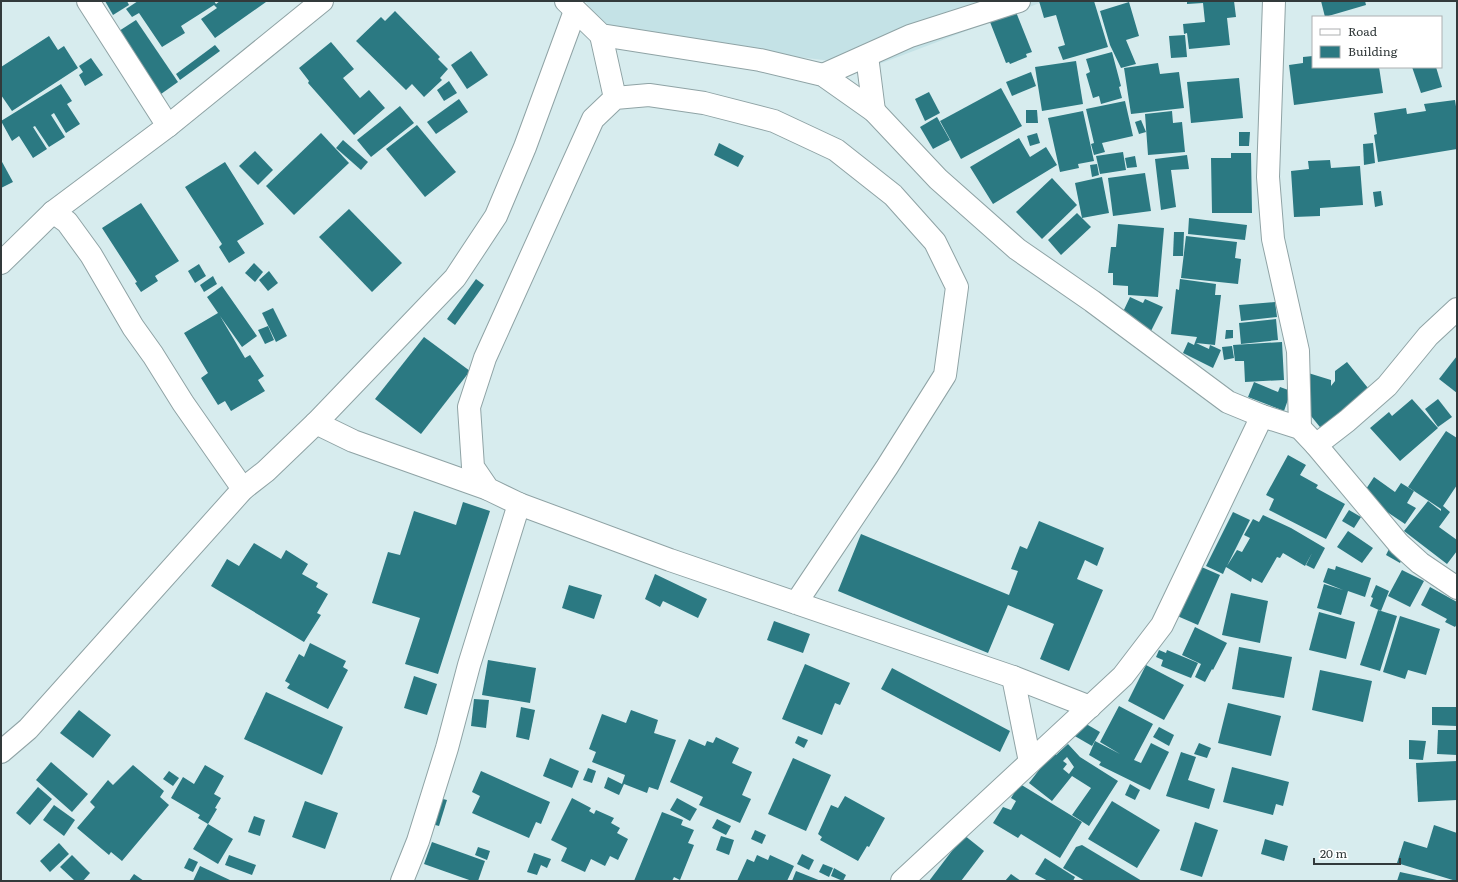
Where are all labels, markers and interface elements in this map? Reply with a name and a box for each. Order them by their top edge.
legend [1312,16,1442,68]
text: Road [1348,22,1378,40]
text: Building [1348,42,1398,60]
scale bar [1314,840,1400,866]
text: 20 m [1320,844,1347,862]

